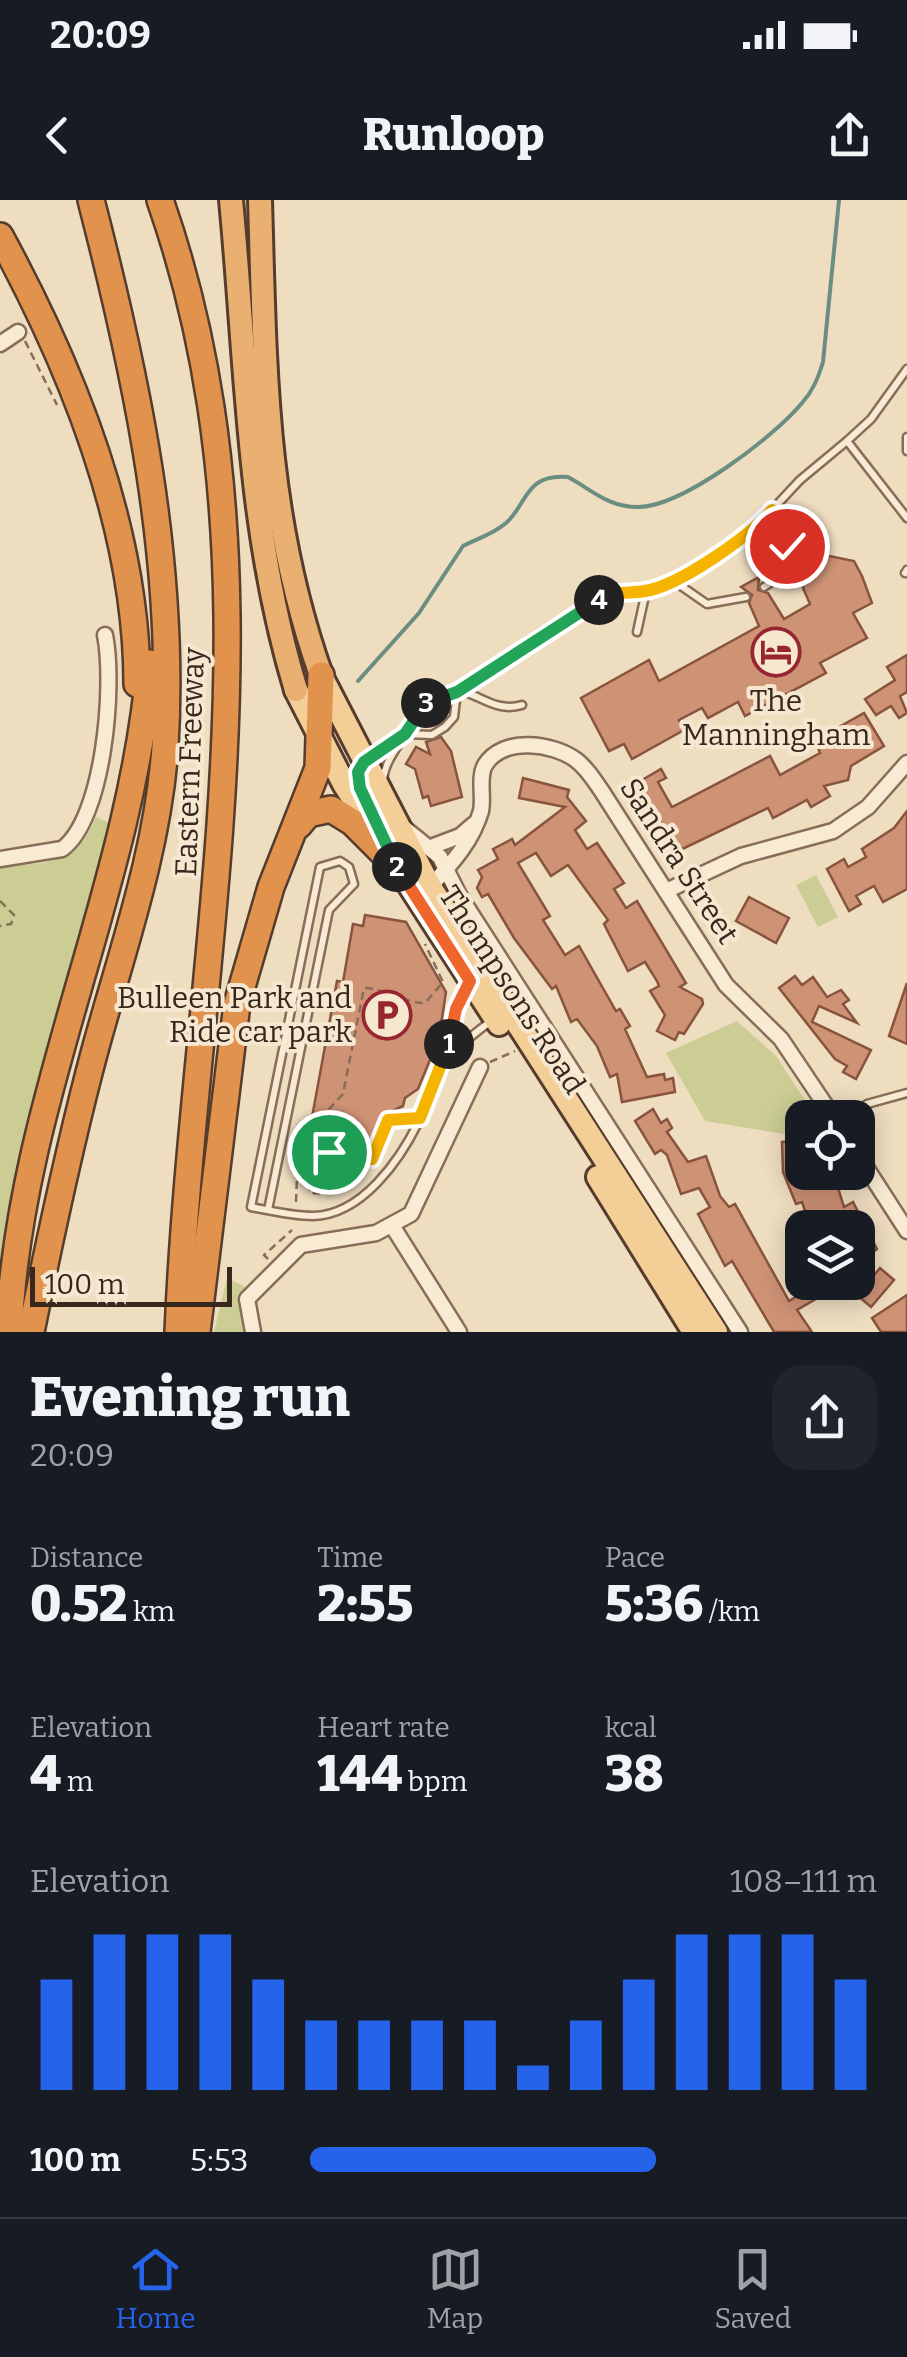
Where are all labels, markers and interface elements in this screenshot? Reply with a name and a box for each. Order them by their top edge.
text: 20:09 [50,12,151,58]
icon: back [30,108,85,163]
text: Runloop [363,108,544,162]
icon: share [822,108,877,163]
pin [745,504,830,589]
icon: check [760,519,815,574]
pin: 4 [574,575,624,625]
text: 4 [590,583,608,616]
hotel icon: The Manningham [750,626,802,678]
street label: Eastern Freeway [168,647,212,877]
pin: 3 [401,678,451,728]
place label: The Manningham [682,683,871,753]
text: 3 [418,686,434,719]
street label: Sandra Street [612,772,746,951]
pin: 2 [372,842,422,892]
text: 2 [389,850,405,883]
street label: Thompsons Road [431,879,593,1101]
place label: Bulleen Park and Ride car park [117,980,352,1050]
parking icon: Bulleen Park and Ride car park [361,989,413,1041]
pin: 1 [424,1019,474,1069]
text: 1 [443,1027,455,1060]
map controls [785,1100,875,1300]
button: locate [785,1100,875,1190]
pin [287,1110,372,1195]
icon: arrive [302,1125,357,1180]
button: layers [785,1210,875,1300]
scale bar [30,1262,232,1306]
text: 100 m [45,1268,125,1301]
text: Evening run [30,1365,350,1431]
button: share [772,1365,877,1470]
text: 20:09 [30,1436,114,1474]
text: Distance [30,1541,143,1574]
text: Time [317,1541,383,1574]
text: Pace [605,1541,665,1574]
text: 0.52 [30,1574,127,1634]
text: 2:55 [317,1574,413,1634]
text: 5:36 [605,1574,703,1634]
text: km [127,1595,175,1628]
text: /km [703,1595,760,1628]
text: Elevation [30,1711,152,1744]
text: Heart rate [317,1711,450,1744]
text: kcal [605,1711,657,1744]
text: 4 [30,1744,61,1804]
text: 144 [317,1744,402,1804]
text: 38 [605,1744,664,1804]
text: m [61,1765,93,1798]
text: bpm [402,1765,467,1798]
text: Elevation [30,1862,170,1900]
text: 108–111 m [730,1862,877,1900]
text: 100 m [30,2141,121,2179]
text: 5:53 [190,2141,248,2179]
tab: Home [116,2242,196,2335]
tab: Map [427,2242,483,2335]
tab: Saved [714,2242,791,2335]

